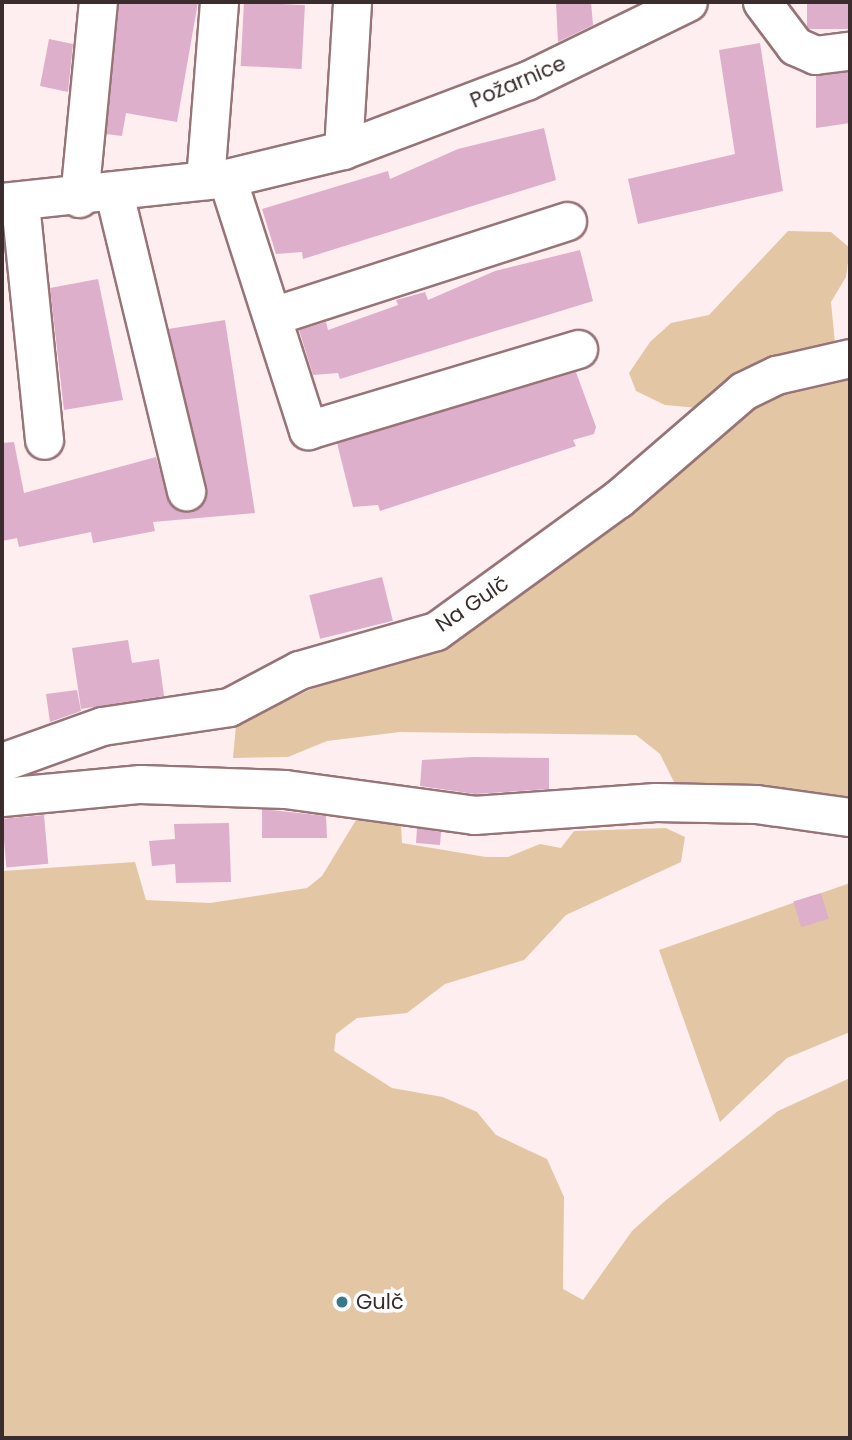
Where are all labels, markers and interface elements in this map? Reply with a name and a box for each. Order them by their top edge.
street label: Požarnice [466,51,570,113]
street label: Na Gulč [431,571,513,637]
place label: Gulč [356,1289,404,1315]
marker: Gulč [334,1294,350,1310]

